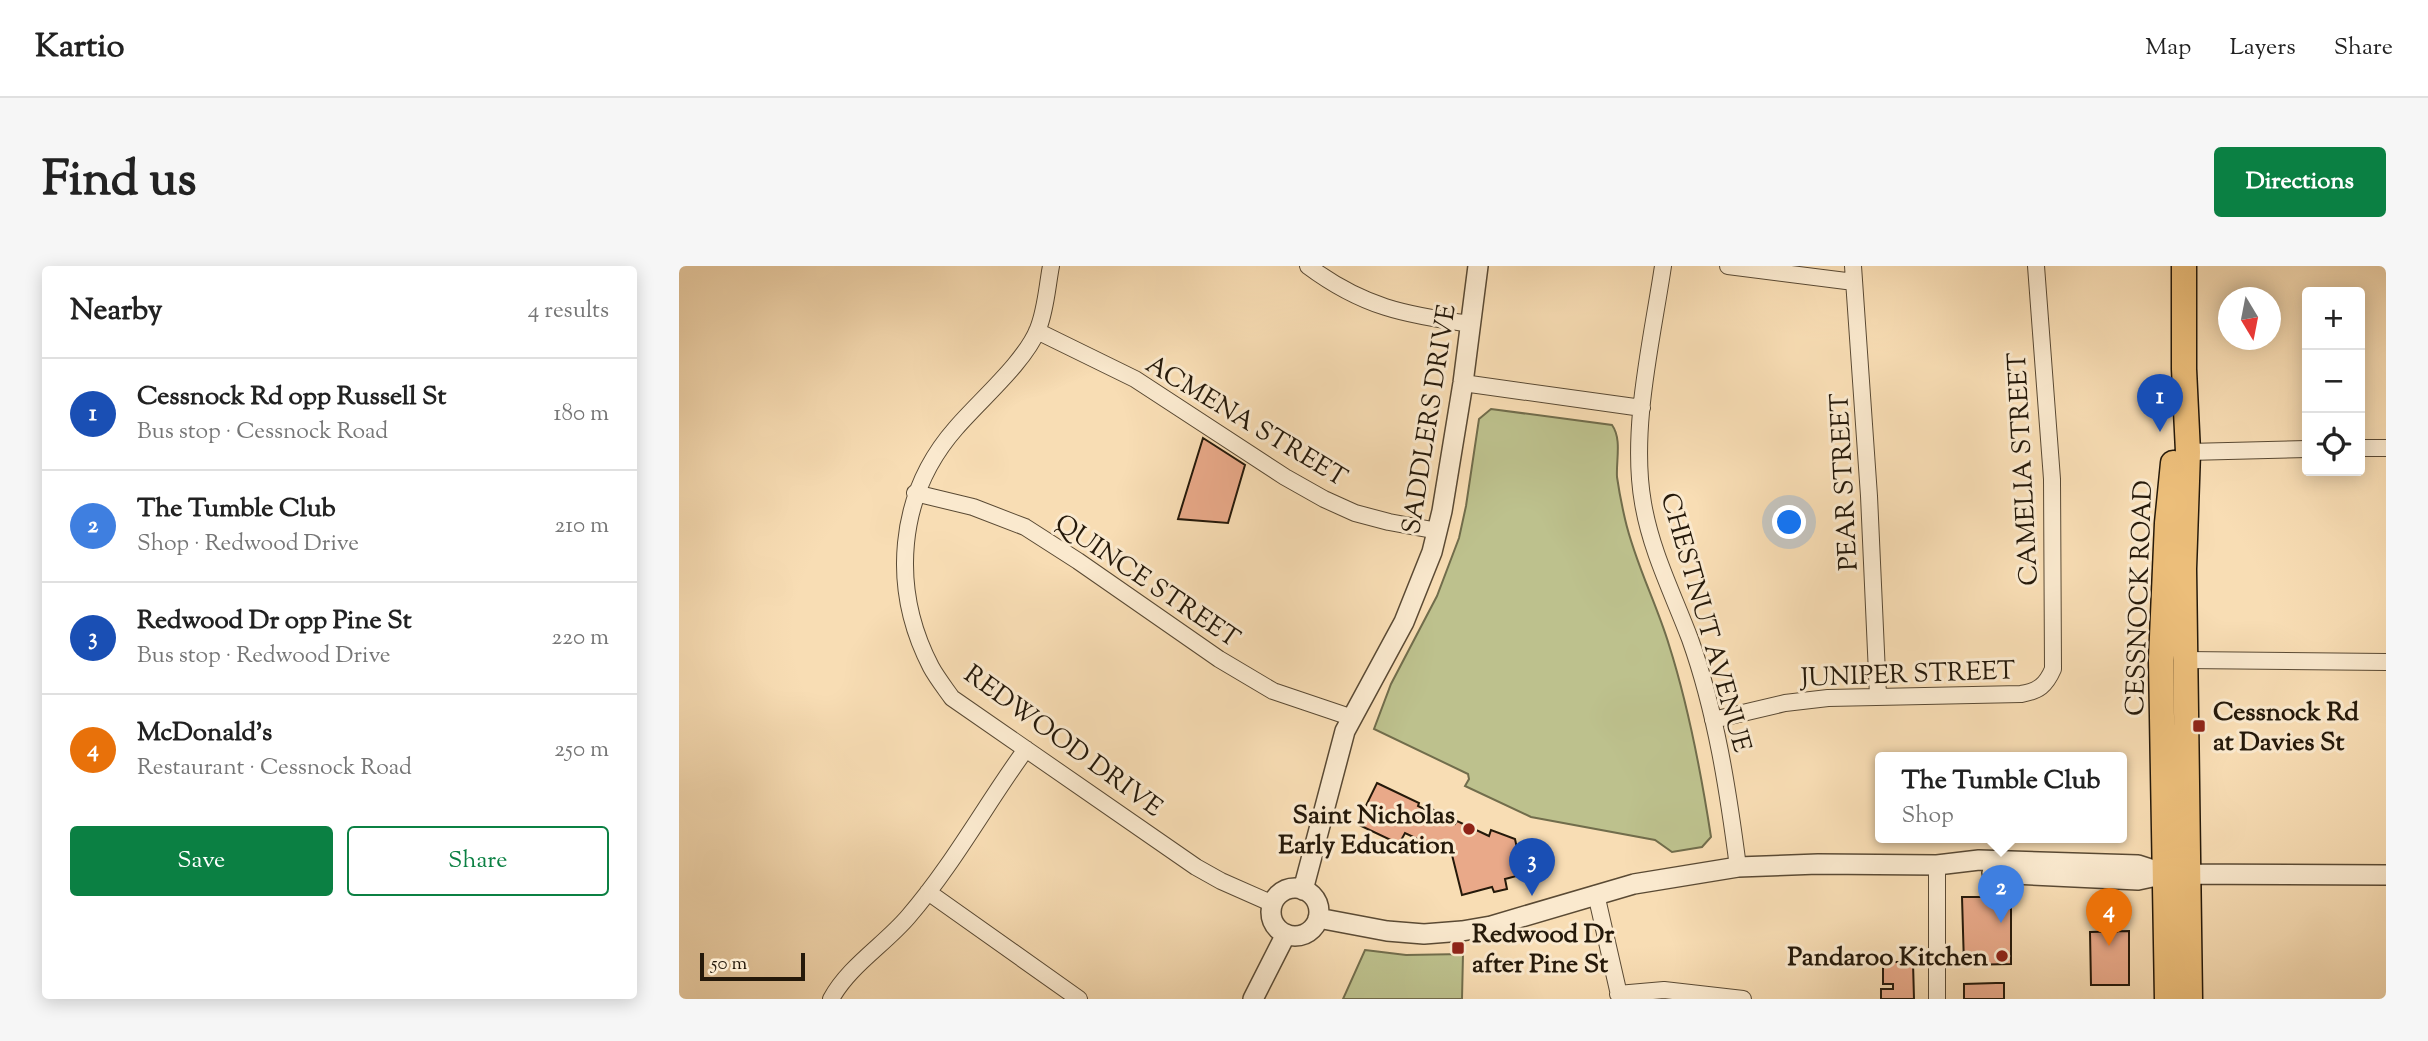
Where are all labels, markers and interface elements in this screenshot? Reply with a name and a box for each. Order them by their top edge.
text: Kartio [35,24,125,72]
text: Map [2145,31,2191,65]
text: Layers [2229,31,2296,65]
text: Share [2334,31,2393,65]
text: Find us [42,147,196,217]
button: Directions [2214,147,2386,217]
north arrow [2218,287,2281,350]
map controls [2302,287,2365,476]
button: + [2302,287,2365,350]
text: Nearby [70,290,162,333]
text: 4 results [528,295,609,328]
street label: SADDLERS DRIVE [1394,302,1467,537]
street label: ACMENA STREET [1138,347,1354,497]
button: − [2302,350,2365,413]
street label: CAMELIA STREET [2000,351,2049,586]
pin: 1 [2137,374,2183,432]
text: Cessnock Rd opp Russell St [137,379,446,416]
street label: PEAR STREET [1822,392,1869,572]
text: 1 [89,398,97,431]
text: 180 m [554,398,609,431]
button: locate [2302,413,2365,476]
text: Bus stop · Cessnock Road [137,416,388,449]
street label: CESSNOCK ROAD [2118,479,2163,717]
street label: CHESTNUT AVENUE [1650,489,1759,757]
text: The Tumble Club [137,491,336,528]
your location [1772,505,1806,539]
street label: QUINCE STREET [1046,506,1247,658]
text: 2 [88,510,98,543]
text: 210 m [555,510,609,543]
text: Shop · Redwood Drive [137,528,359,561]
text: Redwood Dr opp Pine St [137,603,412,640]
text: 3 [88,622,98,655]
text: 220 m [551,622,609,655]
text: Bus stop · Redwood Drive [137,640,391,673]
street label: JUNIPER STREET [1798,653,2016,698]
street label: REDWOOD DRIVE [956,657,1170,827]
place label: Cessnock Rd at Davies St [2213,695,2359,762]
text: McDonald's [137,715,272,752]
marker: Cessnock Rd at Davies St [2191,718,2207,734]
text: 4 [87,734,99,767]
text: 250 m [554,734,609,767]
text: Restaurant · Cessnock Road [137,752,412,785]
popup [1875,752,2127,843]
text: The Tumble Club [1902,763,2100,800]
place label: Saint Nicholas Early Education [1278,798,1456,865]
text: Shop [1902,800,1954,833]
marker: Saint Nicholas Early Education [1461,821,1477,837]
button: Save [70,826,333,896]
button: Share [347,826,609,896]
pin: 3 [1509,838,1555,896]
pin: 2 [1978,865,2024,923]
pin: 4 [2086,888,2132,946]
place label: Redwood Dr after Pine St [1472,917,1614,984]
marker: Redwood Dr after Pine St [1450,940,1466,956]
place label: Pandaroo Kitchen [1787,940,1989,977]
marker: Pandaroo Kitchen [1994,948,2010,964]
scale bar [700,950,805,982]
text: 50 m [711,951,747,978]

